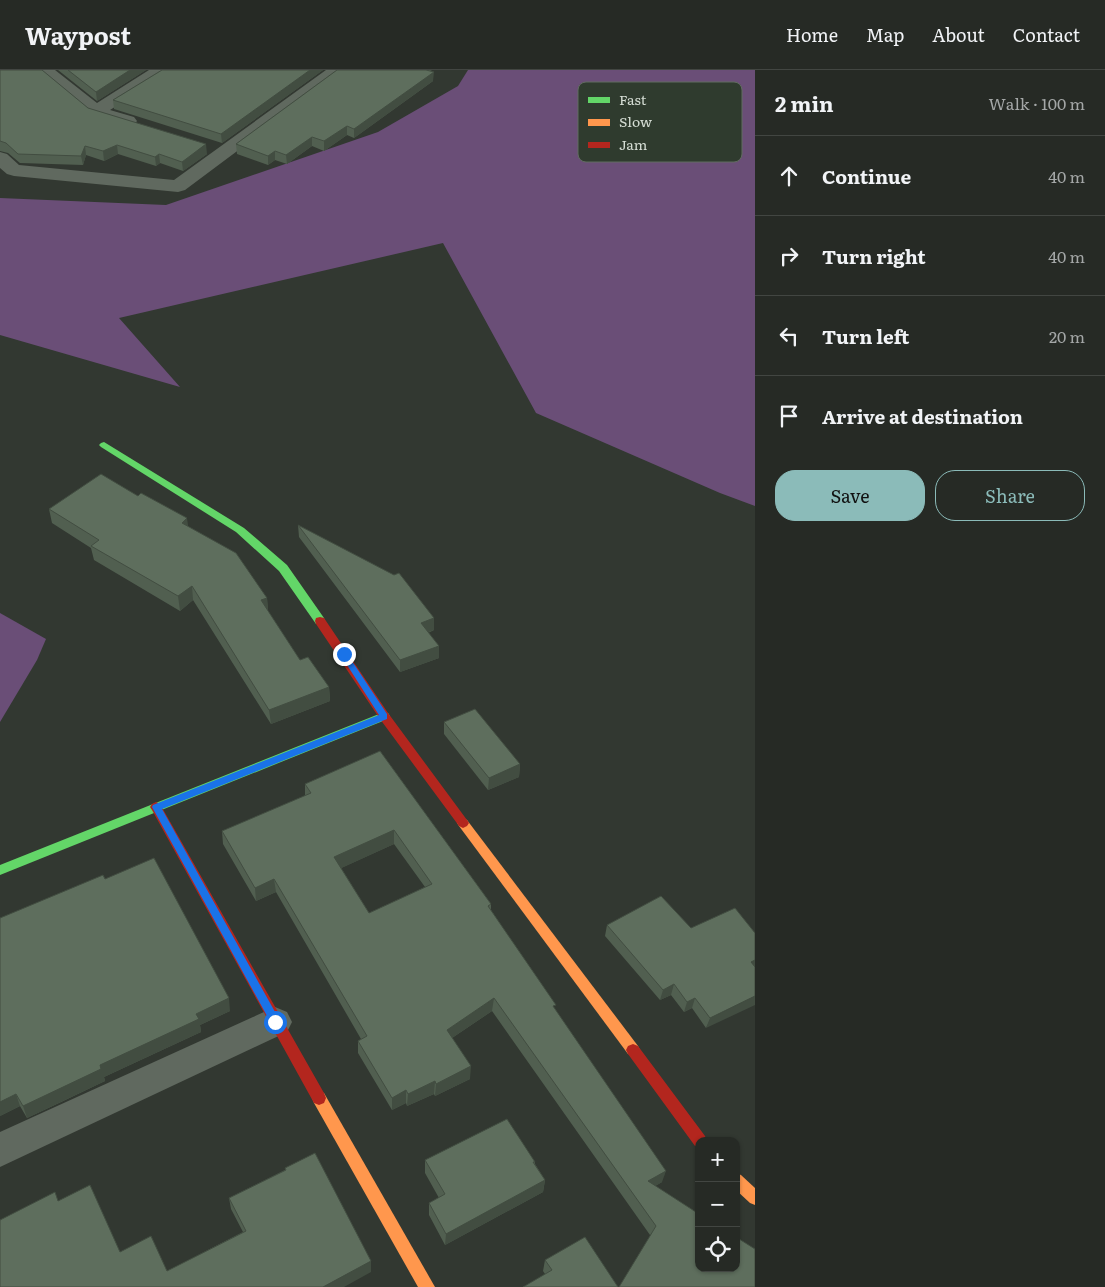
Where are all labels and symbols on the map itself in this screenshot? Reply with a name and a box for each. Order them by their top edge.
legend [578,82,742,162]
text: Fast [619,89,647,109]
text: Slow [619,111,652,131]
text: Jam [619,134,648,154]
route end [333,643,356,666]
route start [264,1011,287,1034]

